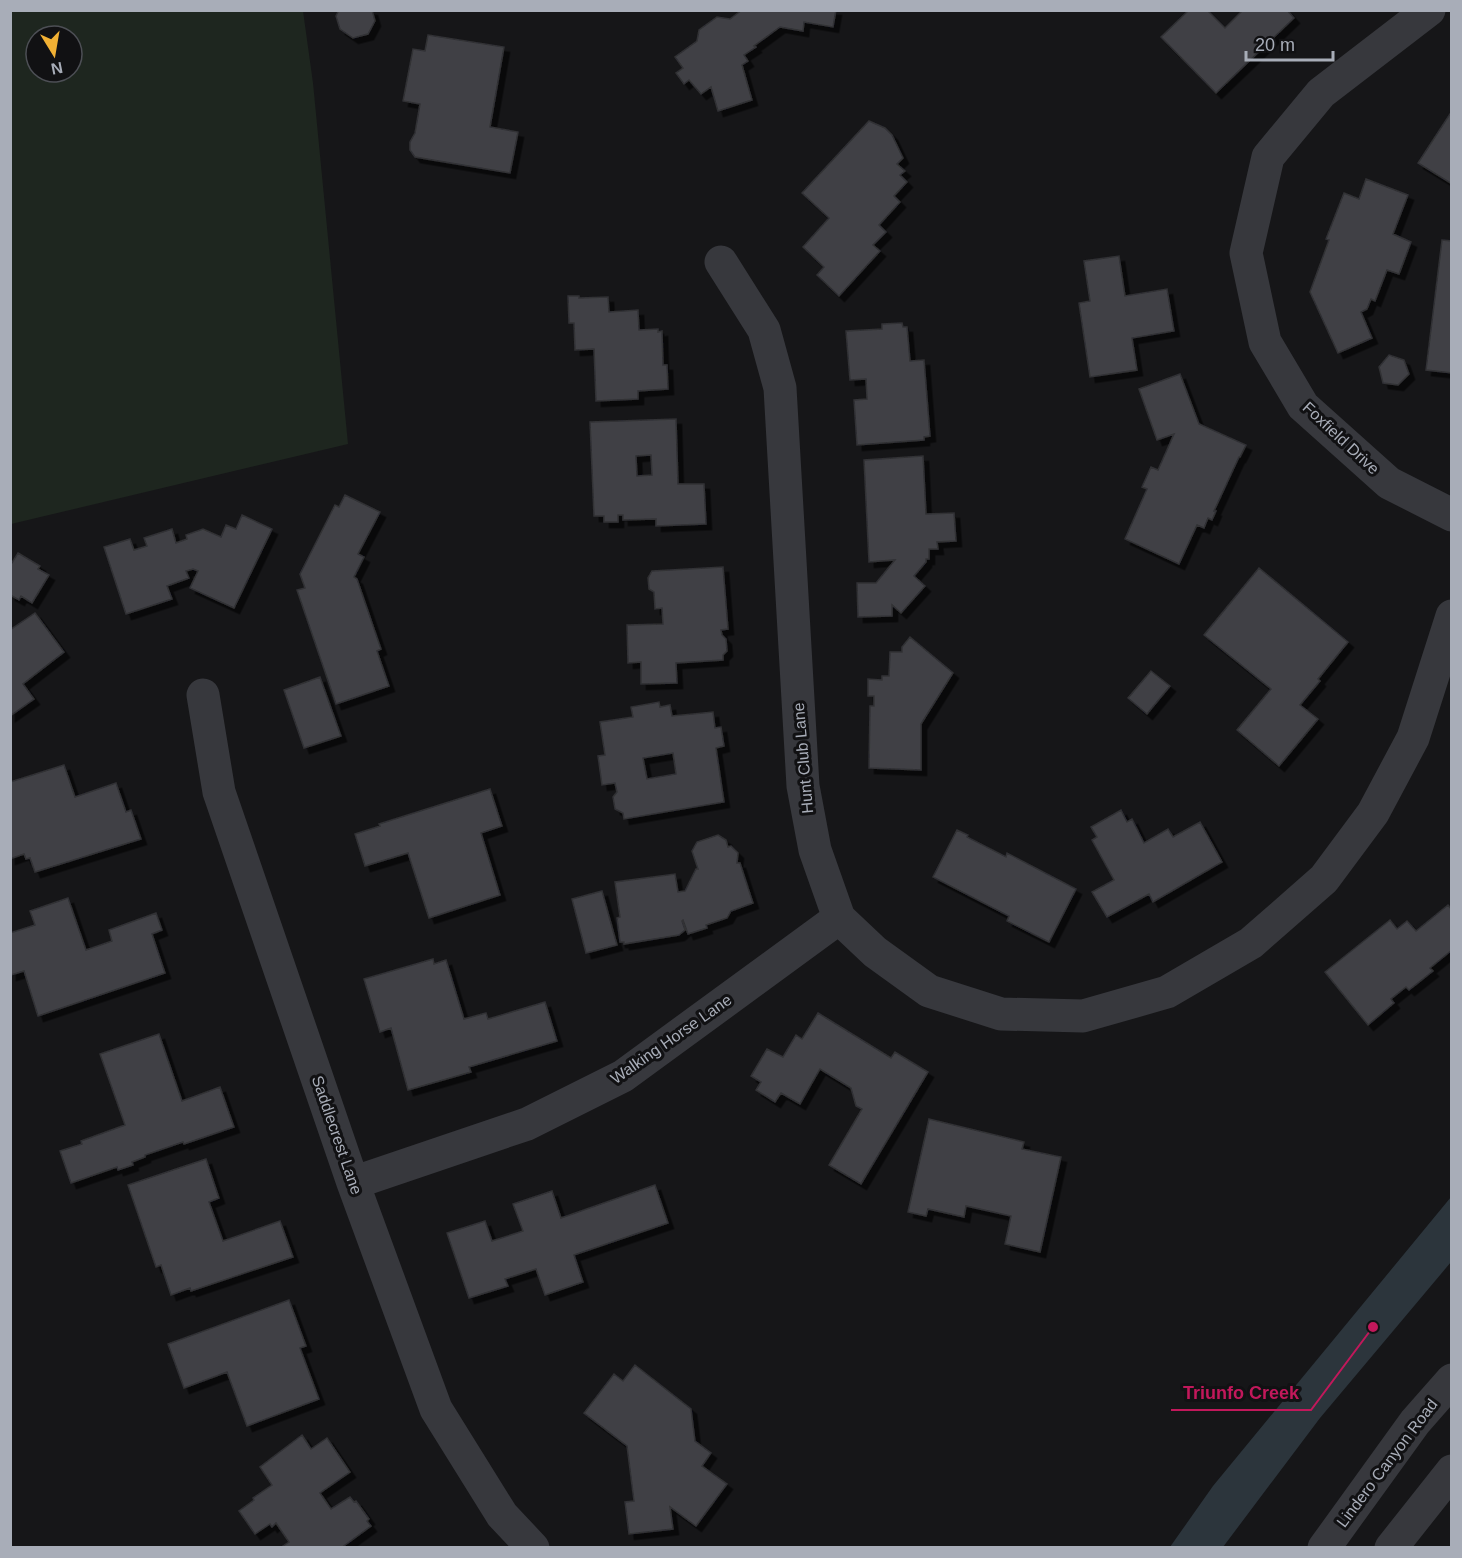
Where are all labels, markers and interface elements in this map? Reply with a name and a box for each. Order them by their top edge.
north arrow [24,24,84,84]
scale bar [1246,24,1333,62]
text: 20 m [1255,35,1295,55]
text: N [49,59,64,78]
street label: Foxfield Drive [1299,398,1383,478]
street label: Hunt Club Lane [790,702,816,814]
street label: Walking Horse Lane [607,991,735,1087]
street label: Saddlecrest Lane [309,1073,365,1197]
callout: Triunfo Creek [1171,1374,1311,1410]
text: Triunfo Creek [1183,1383,1300,1403]
street label: Lindero Canyon Road [1333,1396,1441,1530]

